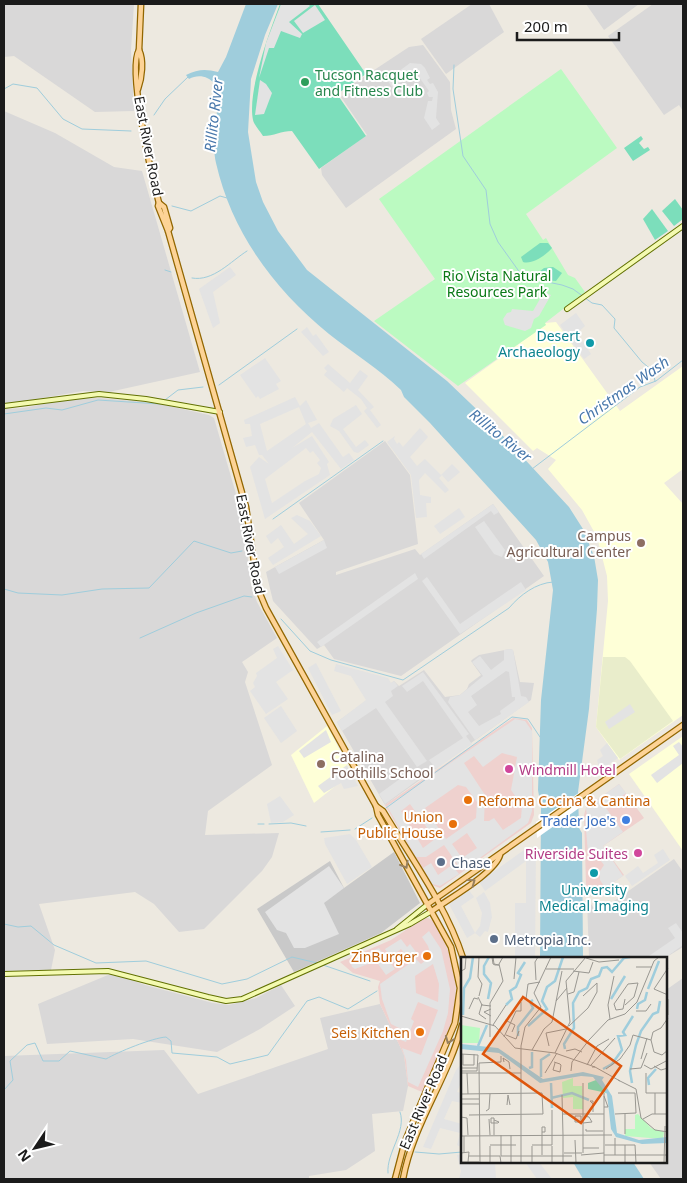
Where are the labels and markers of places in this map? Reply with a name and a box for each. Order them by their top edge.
place label: Tucson Racquet and Fitness Club [315,65,423,100]
marker: Tucson Racquet and Fitness Club [299,76,311,88]
place label: Desert Archaeology [498,326,581,361]
marker: Desert Archaeology [584,337,596,349]
place label: Campus Agricultural Center [507,526,631,561]
marker: Campus Agricultural Center [635,537,647,549]
place label: Catalina Foothills School [331,747,434,782]
marker: Catalina Foothills School [315,758,327,770]
place label: Windmill Hotel [519,760,616,779]
marker: Windmill Hotel [503,763,515,775]
place label: Reforma Cocina & Cantina [478,791,650,810]
marker: Reforma Cocina & Cantina [462,794,474,806]
place label: Union Public House [358,807,443,842]
place label: Trader Joe's [540,811,616,830]
marker: Trader Joe's [620,814,632,826]
marker: Union Public House [447,818,459,830]
place label: Riverside Suites [525,844,628,863]
marker: Riverside Suites [632,847,644,859]
place label: Chase [451,853,491,872]
marker: Chase [435,856,447,868]
marker: University Medical Imaging [588,867,600,879]
place label: University Medical Imaging [539,880,649,915]
place label: Metropia Inc. [504,930,591,949]
marker: Metropia Inc. [488,933,500,945]
place label: ZinBurger [351,947,417,966]
marker: ZinBurger [421,950,433,962]
place label: Seis Kitchen [331,1023,410,1042]
marker: Seis Kitchen [414,1026,426,1038]

